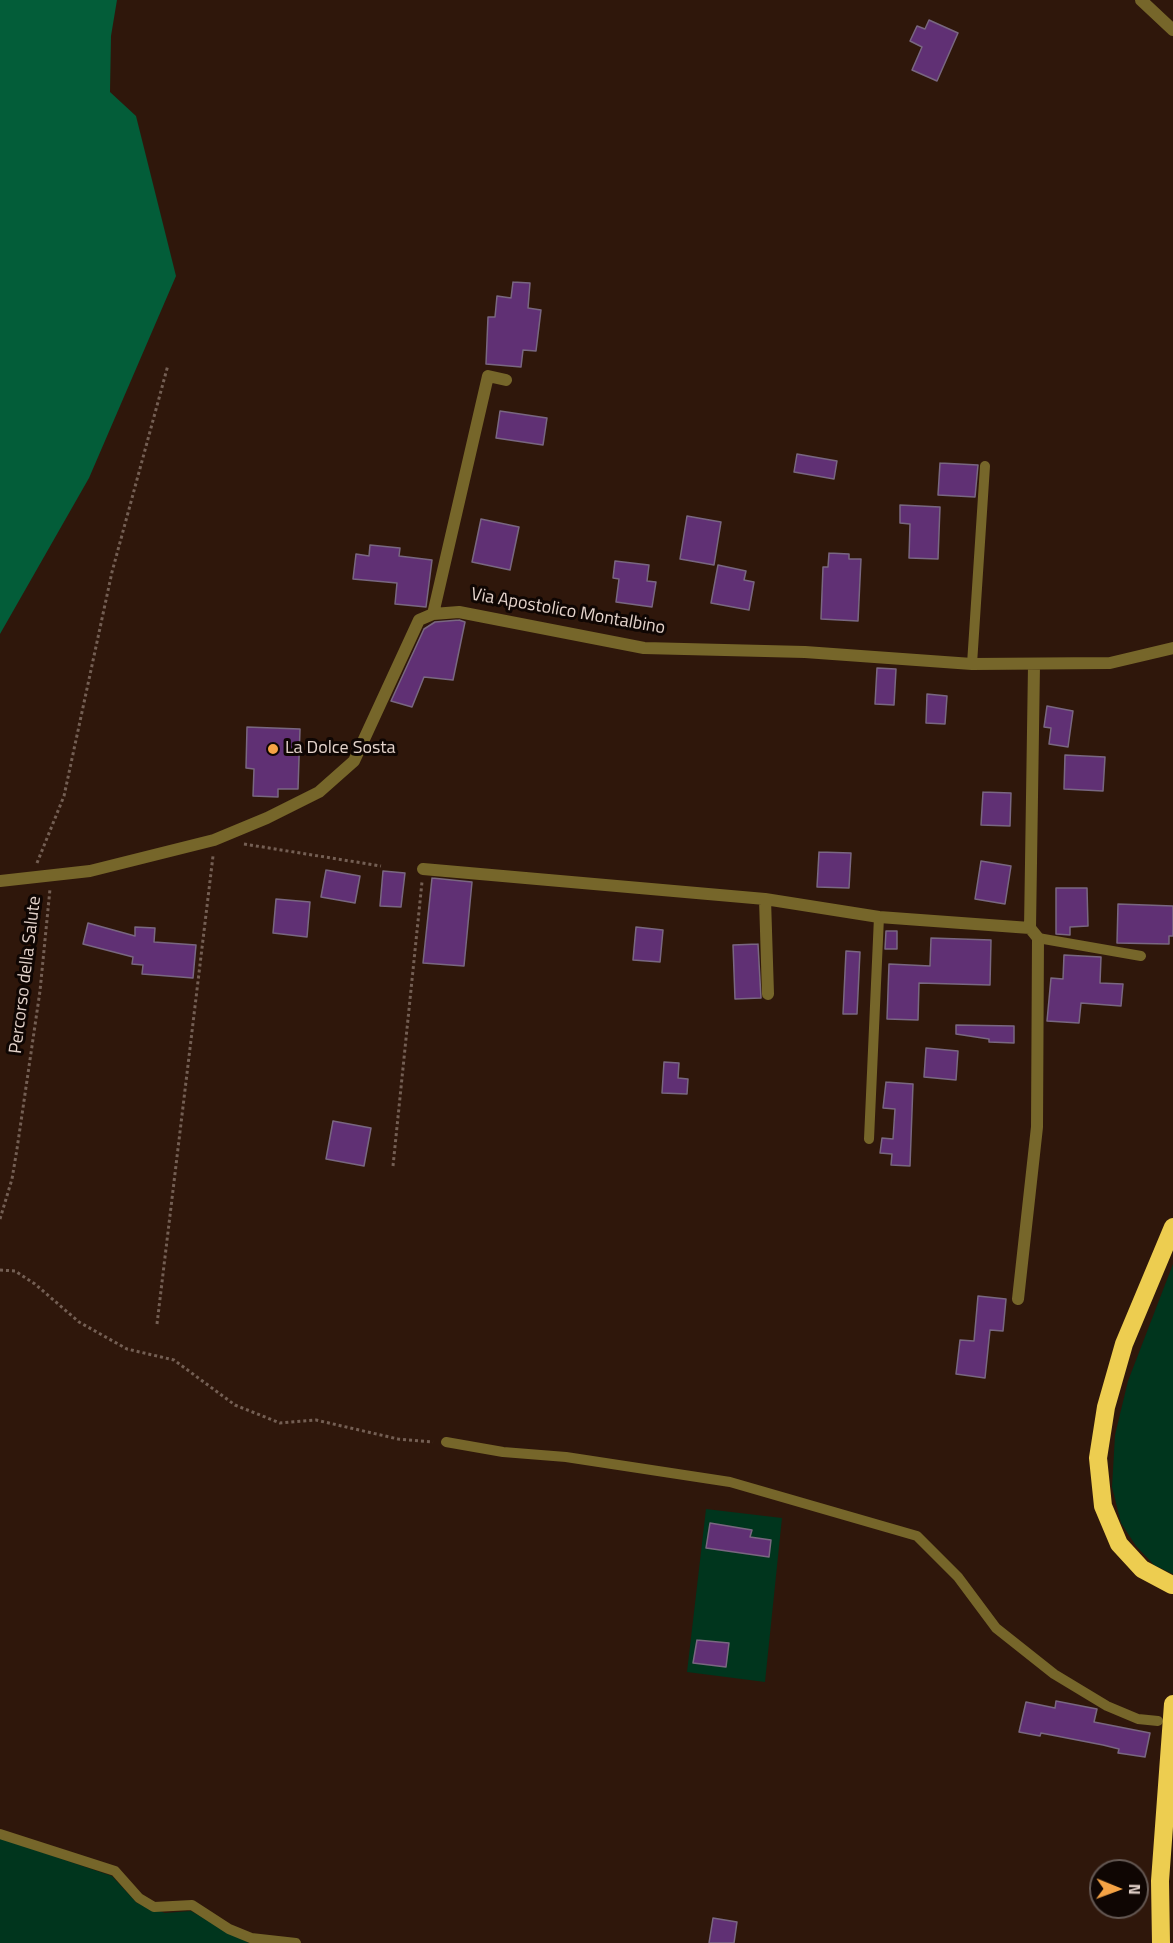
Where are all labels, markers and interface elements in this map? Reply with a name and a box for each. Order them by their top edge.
street label: Via Apostolico Montalbino [469,584,667,640]
place label: La Dolce Sosta [285,738,396,760]
marker: La Dolce Sosta [266,742,280,756]
street label: Percorso della Salute [6,895,46,1055]
north arrow [1089,1859,1149,1919]
text: N [1123,1884,1147,1895]

